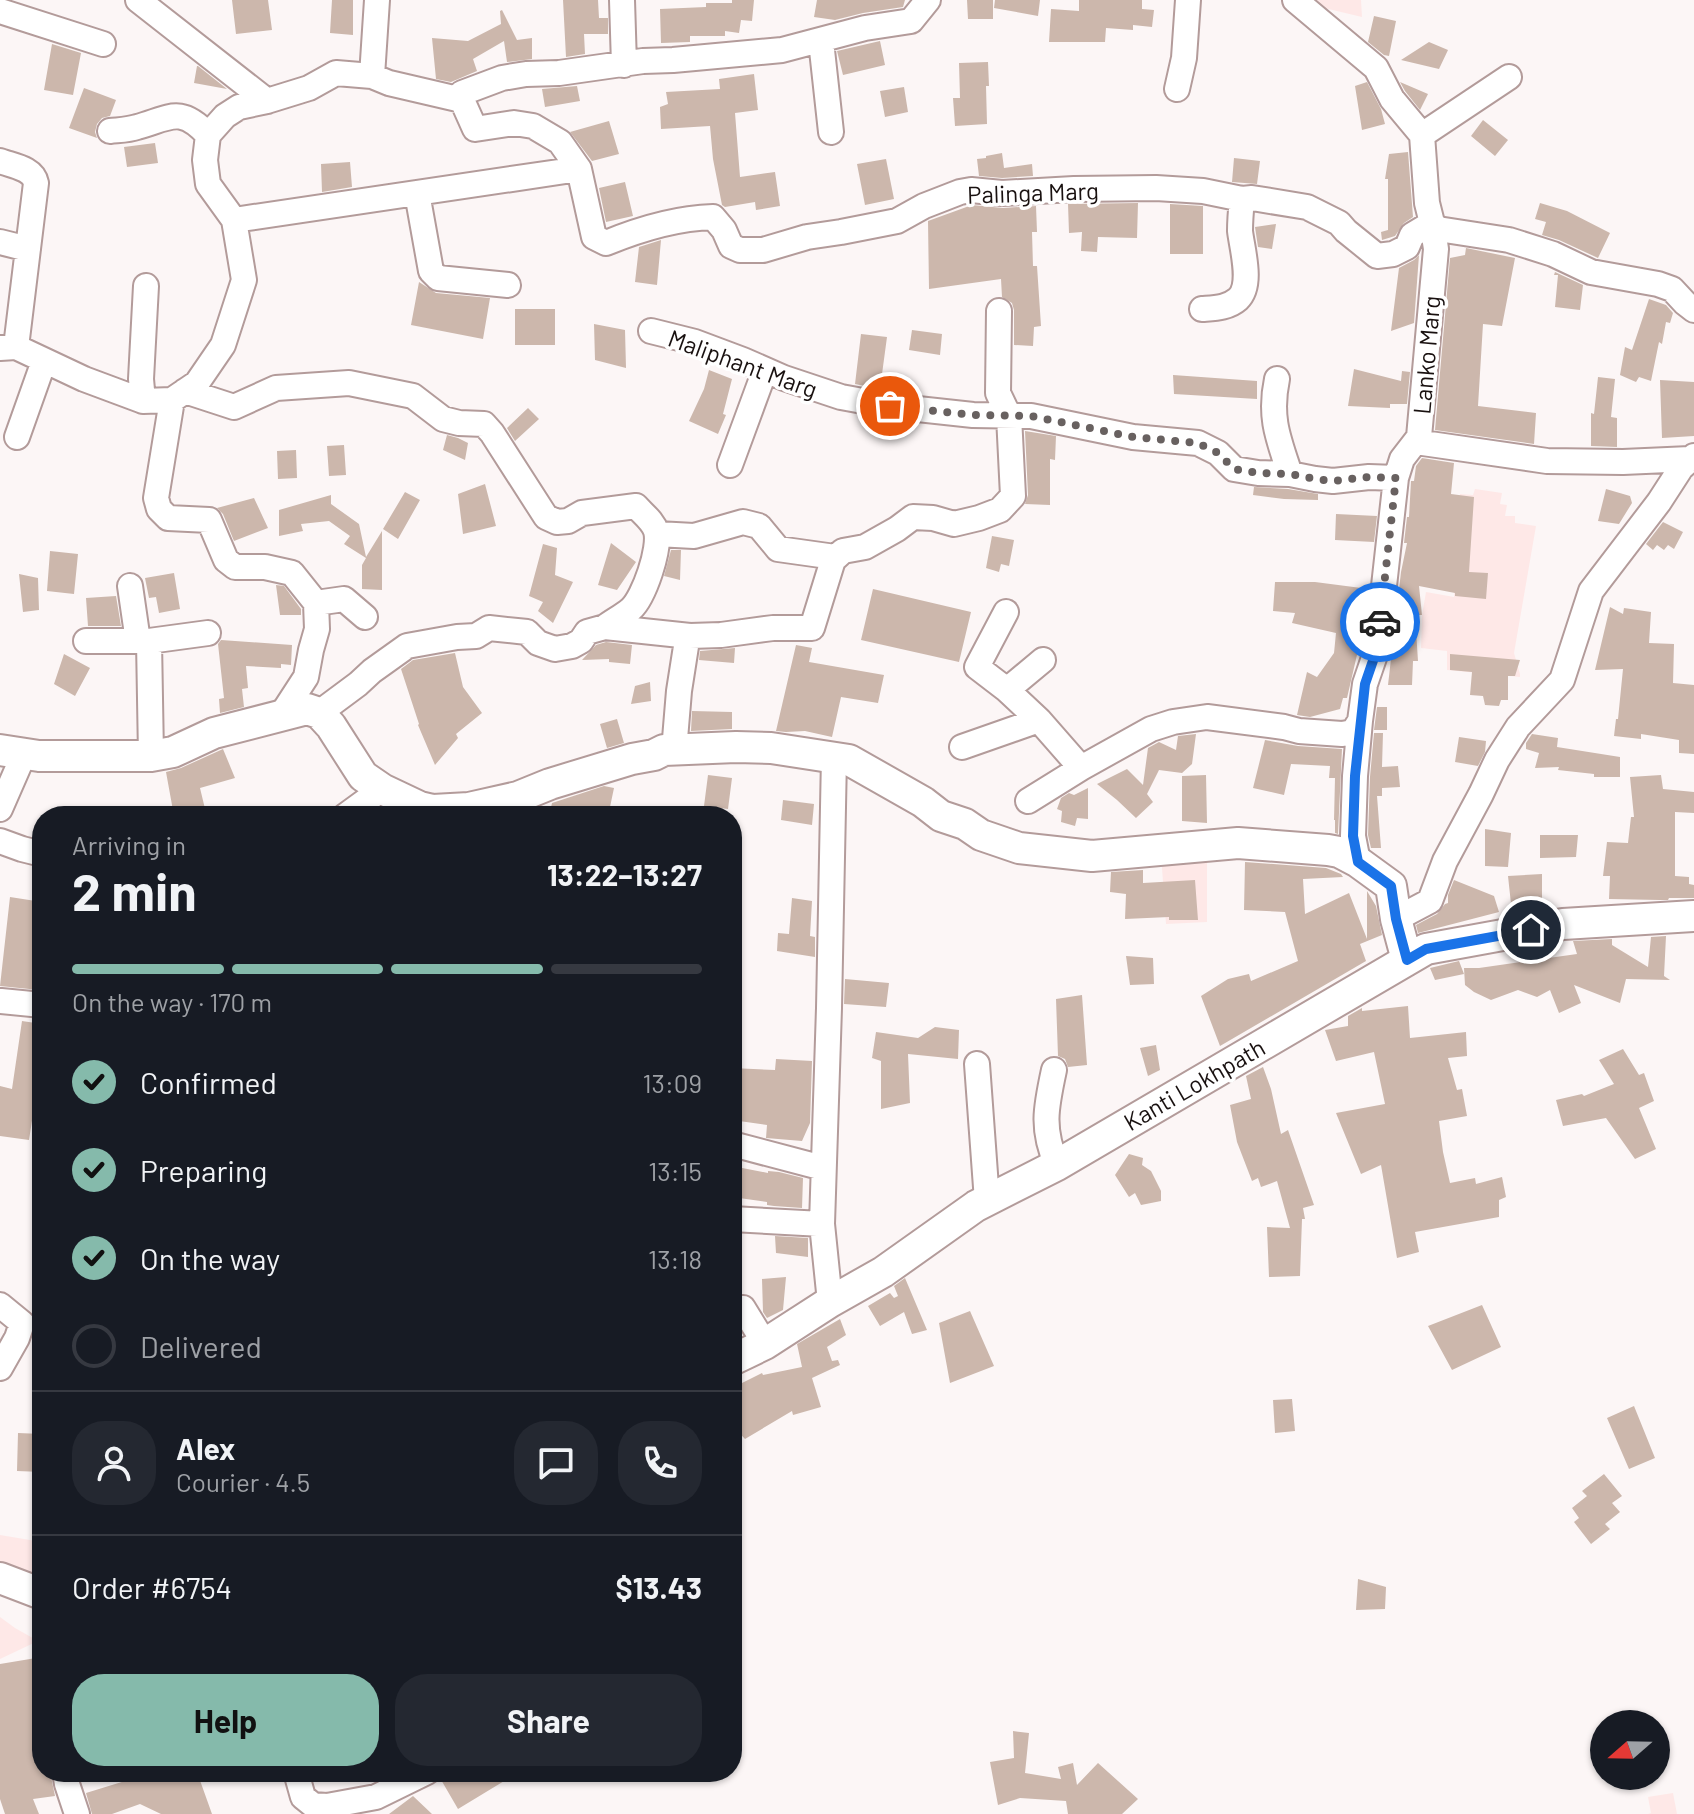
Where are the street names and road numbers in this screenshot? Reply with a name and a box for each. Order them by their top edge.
street label: Palinga Marg [967,175,1099,209]
street label: Lanko Marg [1406,294,1446,416]
street label: Maliphant Marg [664,323,822,403]
street label: Kanti Lokhpath [1118,1032,1270,1136]

